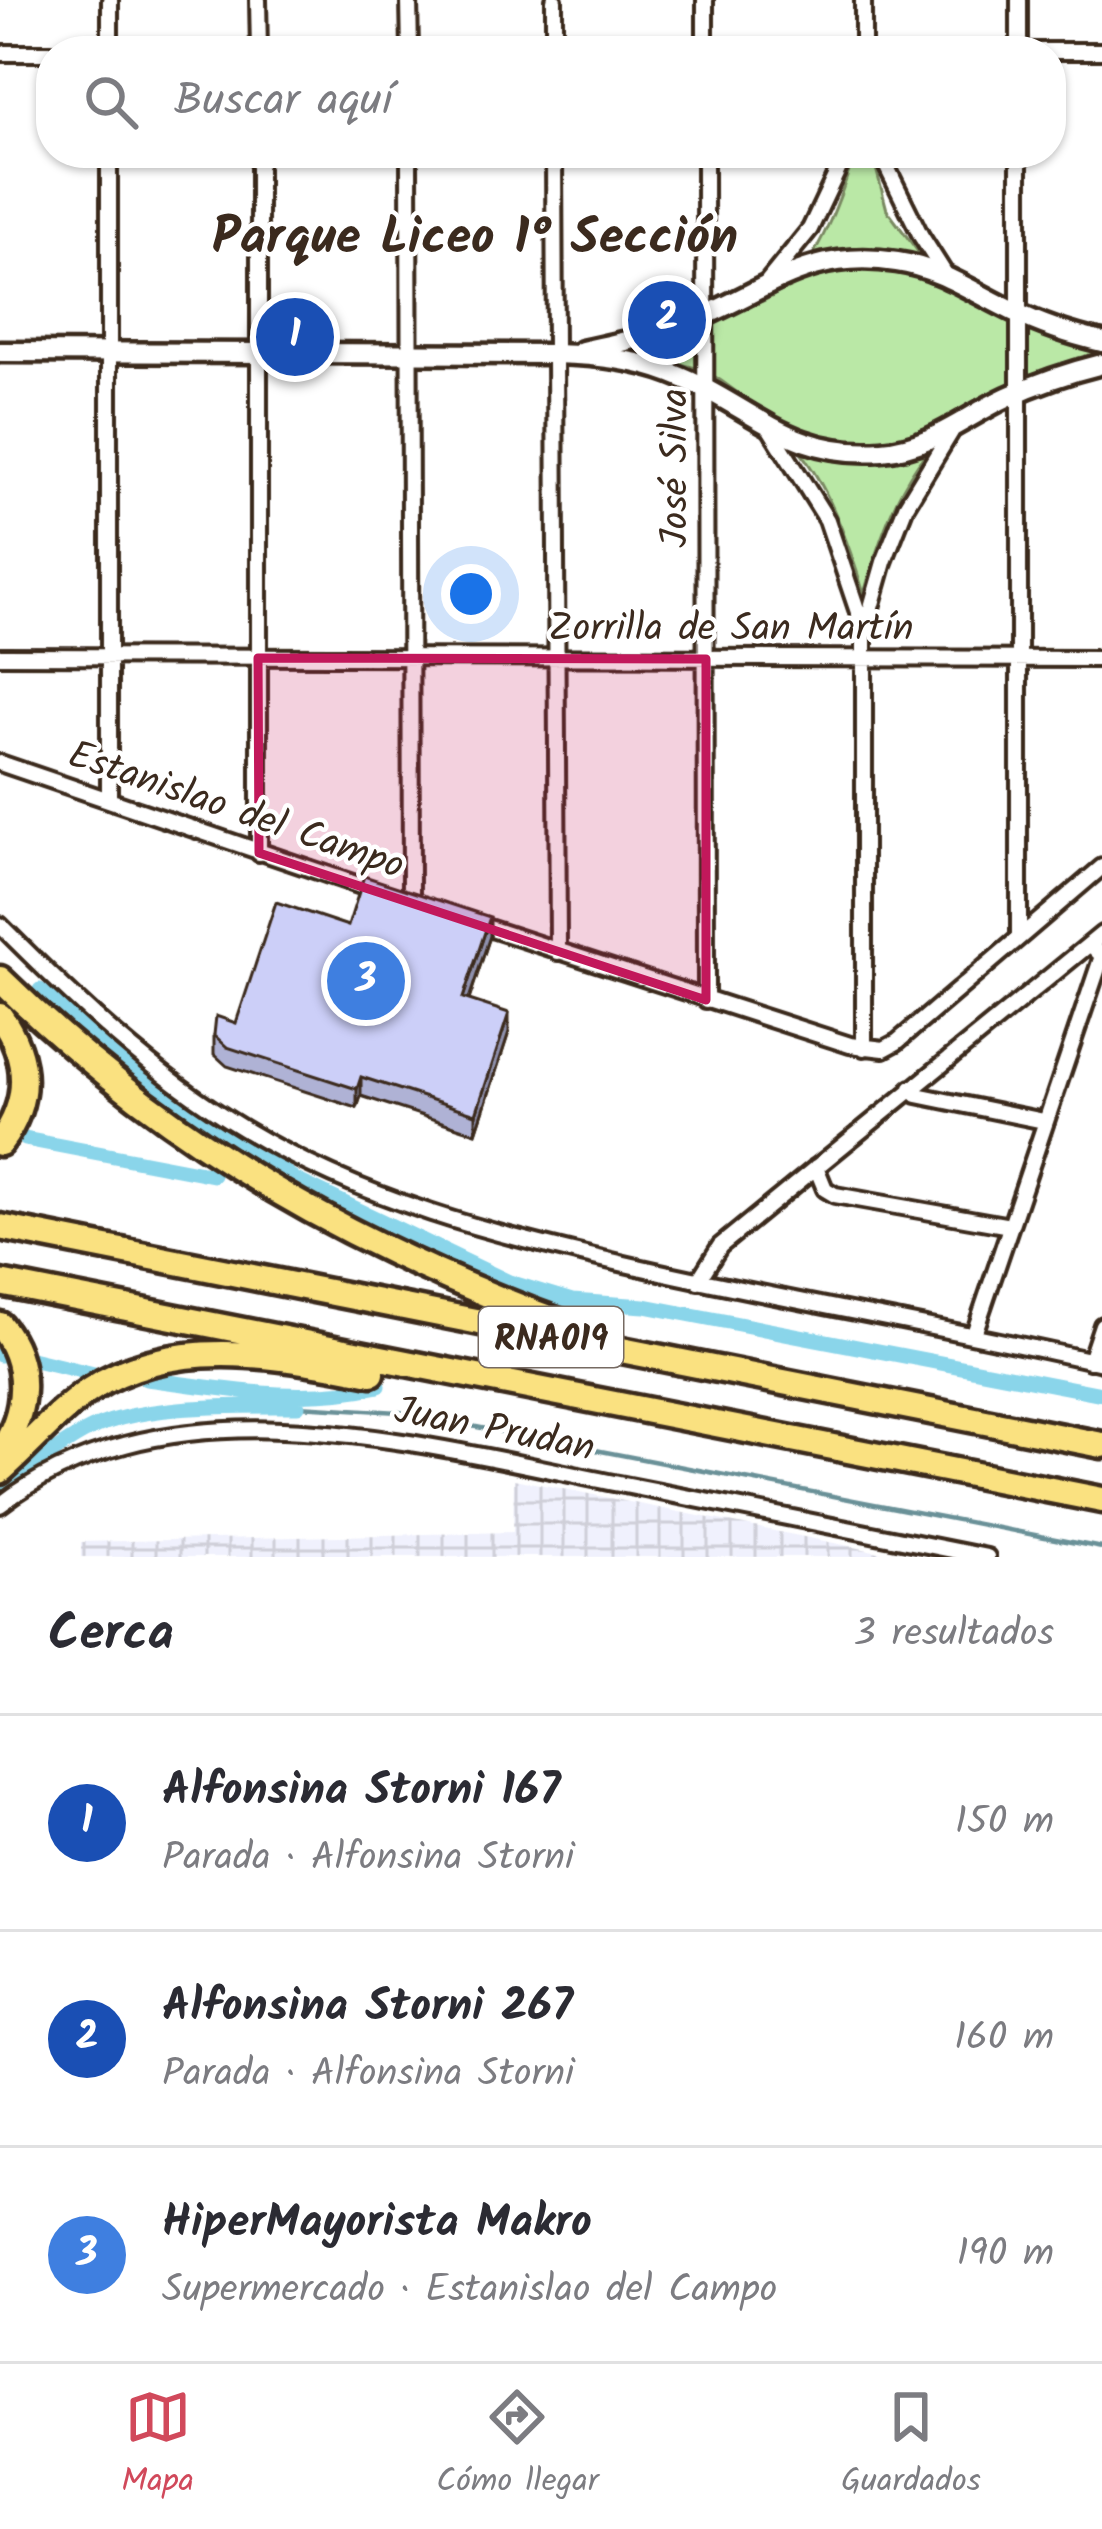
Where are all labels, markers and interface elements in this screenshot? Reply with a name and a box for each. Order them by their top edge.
search box [36,36,1066,168]
text: Buscar aquí [174,66,392,138]
icon: search [78,69,144,135]
district label: Parque Liceo 1° Sección [212,199,738,280]
pin: 2 [628,275,706,365]
pin: 1 [256,292,334,382]
street label: José Silva [646,388,708,548]
your location [441,564,501,624]
street label: Zorrilla de San Martín [548,599,914,661]
street label: Estanislao del Campo [59,725,412,898]
pin: 3 [327,936,405,1026]
road number: RNA019 [479,1307,623,1367]
street label: Juan Prudan [389,1381,600,1481]
text: Cerca [48,1595,174,1676]
text: 3 resultados [854,1604,1054,1666]
text: Alfonsina Storni 167 [162,1756,560,1828]
text: 1 [81,1792,93,1854]
text: 150 m [955,1792,1054,1854]
text: Parada · Alfonsina Storni [162,1828,574,1890]
text: Alfonsina Storni 267 [162,1972,573,2044]
text: 2 [76,2008,98,2070]
text: 160 m [954,2008,1054,2070]
text: Parada · Alfonsina Storni [162,2044,574,2106]
text: HiperMayorista Makro [162,2188,592,2260]
text: 3 [76,2224,98,2286]
text: 190 m [957,2224,1054,2286]
text: Supermercado · Estanislao del Campo [162,2260,777,2322]
tab: Mapa [121,2384,194,2509]
tab: Cómo llegar [436,2384,599,2509]
tab: Guardados [841,2384,981,2509]

